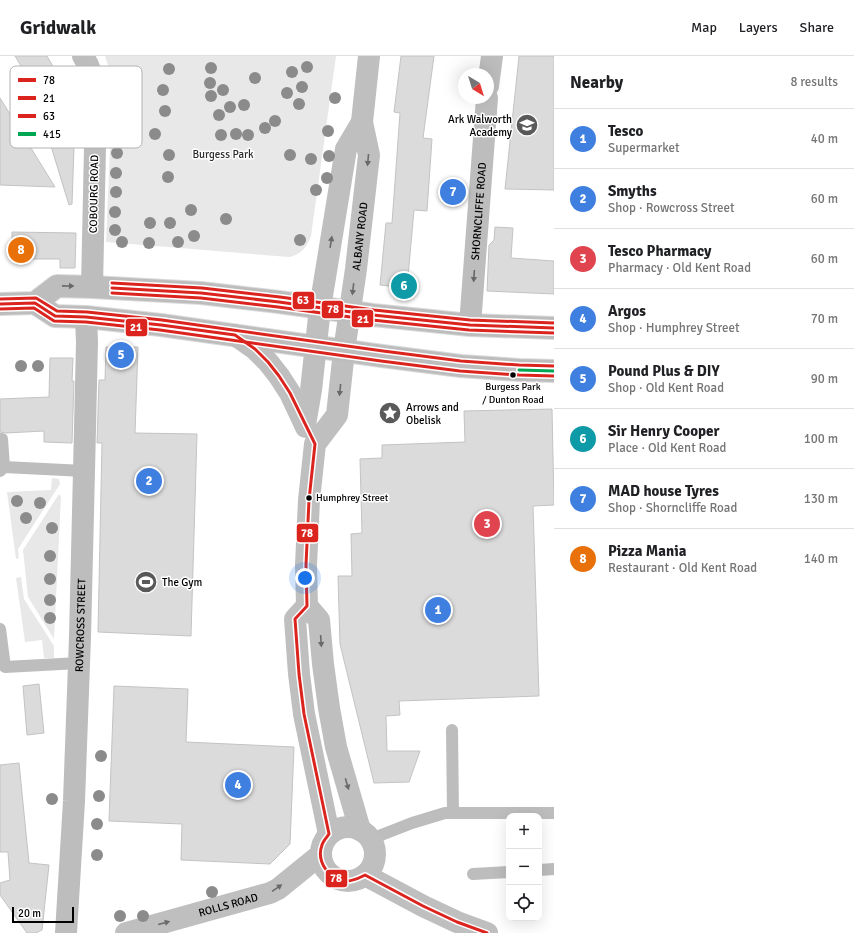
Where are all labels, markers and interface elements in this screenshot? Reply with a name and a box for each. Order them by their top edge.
text: Gridwalk [20,16,96,40]
text: Map [691,19,717,36]
text: Layers [739,19,778,36]
text: Share [800,19,834,36]
legend [10,66,142,148]
north arrow [458,68,494,104]
text: Nearby [570,72,623,93]
text: 78 [43,74,55,87]
text: 8 results [790,74,838,90]
text: 21 [43,92,55,105]
text: 63 [43,110,55,123]
school or university icon: Ark Walworth Academy [514,112,540,138]
place label: Ark Walworth Academy [448,113,513,139]
text: Tesco [608,122,643,140]
text: 415 [43,128,61,141]
text: 1 [579,131,587,147]
text: 40 m [811,131,838,147]
text: Supermarket [608,140,680,156]
park label: Burgess Park [192,148,254,161]
one-way arrow [365,154,372,166]
street label: COBOURG ROAD [87,155,101,233]
street label: SHORNCLIFFE ROAD [468,162,489,261]
pin: 7 [440,177,466,207]
text: Smyths [608,182,657,200]
text: 2 [579,191,587,207]
text: 60 m [811,191,838,207]
text: Shop · Rowcross Street [608,200,735,216]
street label: ALBANY ROAD [349,201,370,271]
pin: 8 [8,235,34,265]
one-way arrow [328,236,334,248]
text: Tesco Pharmacy [608,242,712,260]
text: 3 [579,251,587,267]
text: 60 m [811,251,838,267]
text: Pharmacy · Old Kent Road [608,260,751,276]
one-way arrow [470,270,477,283]
pin: 6 [391,271,417,301]
one-way arrow [62,283,75,289]
one-way arrow [350,283,356,295]
line badge: 63 [292,291,315,310]
text: 63 [297,294,309,307]
line badge: 78 [321,300,344,319]
text: Argos [608,302,646,320]
text: 78 [327,303,339,316]
line badge: 21 [351,309,374,328]
text: 4 [579,311,587,327]
text: 70 m [811,311,838,327]
text: 21 [357,313,369,326]
line badge: 21 [125,318,148,337]
text: Shop · Humphrey Street [608,320,740,336]
text: 21 [130,321,142,334]
pin: 5 [108,340,134,370]
text: Pound Plus & DIY [608,362,720,380]
marker: Burgess Park / Dunton Road [508,370,518,380]
text: 5 [579,371,587,387]
text: 90 m [811,371,838,387]
text: Shop · Old Kent Road [608,380,724,396]
place label: Burgess Park / Dunton Road [482,381,544,406]
one-way arrow [337,384,343,396]
place icon: Arrows and Obelisk [377,400,403,426]
place label: Arrows and Obelisk [406,401,459,427]
text: Sir Henry Cooper [608,422,719,440]
text: 6 [579,431,587,447]
text: 100 m [804,431,838,447]
text: Place · Old Kent Road [608,440,726,456]
pin: 2 [136,466,162,496]
text: MAD house Tyres [608,482,719,500]
text: 7 [579,491,587,507]
text: 130 m [804,491,838,507]
place label: Humphrey Street [316,492,389,504]
marker: Humphrey Street [304,493,314,503]
text: Shop · Shorncliffe Road [608,500,737,516]
pin: 3 [474,509,500,539]
line badge: 78 [296,523,319,543]
text: 78 [301,527,313,540]
text: Pizza Mania [608,542,686,560]
text: 8 [579,551,587,567]
text: 140 m [804,551,838,567]
text: Restaurant · Old Kent Road [608,560,757,576]
your location [295,568,315,588]
sports icon: The Gym [133,569,159,595]
place label: The Gym [162,576,202,589]
street label: ROWCROSS STREET [72,578,88,672]
pin: 1 [425,595,451,625]
one-way arrow [317,635,324,647]
pin: 4 [225,770,251,800]
one-way arrow [344,778,350,790]
map controls [506,813,542,921]
button: + [506,813,542,849]
button: − [506,849,542,885]
line badge: 78 [325,869,348,888]
text: 78 [330,872,342,885]
one-way arrow [272,885,283,892]
button: locate [506,885,542,921]
street label: ROLLS ROAD [197,890,259,919]
scale bar [12,905,74,924]
text: 20 m [18,907,41,920]
one-way arrow [158,920,170,926]

